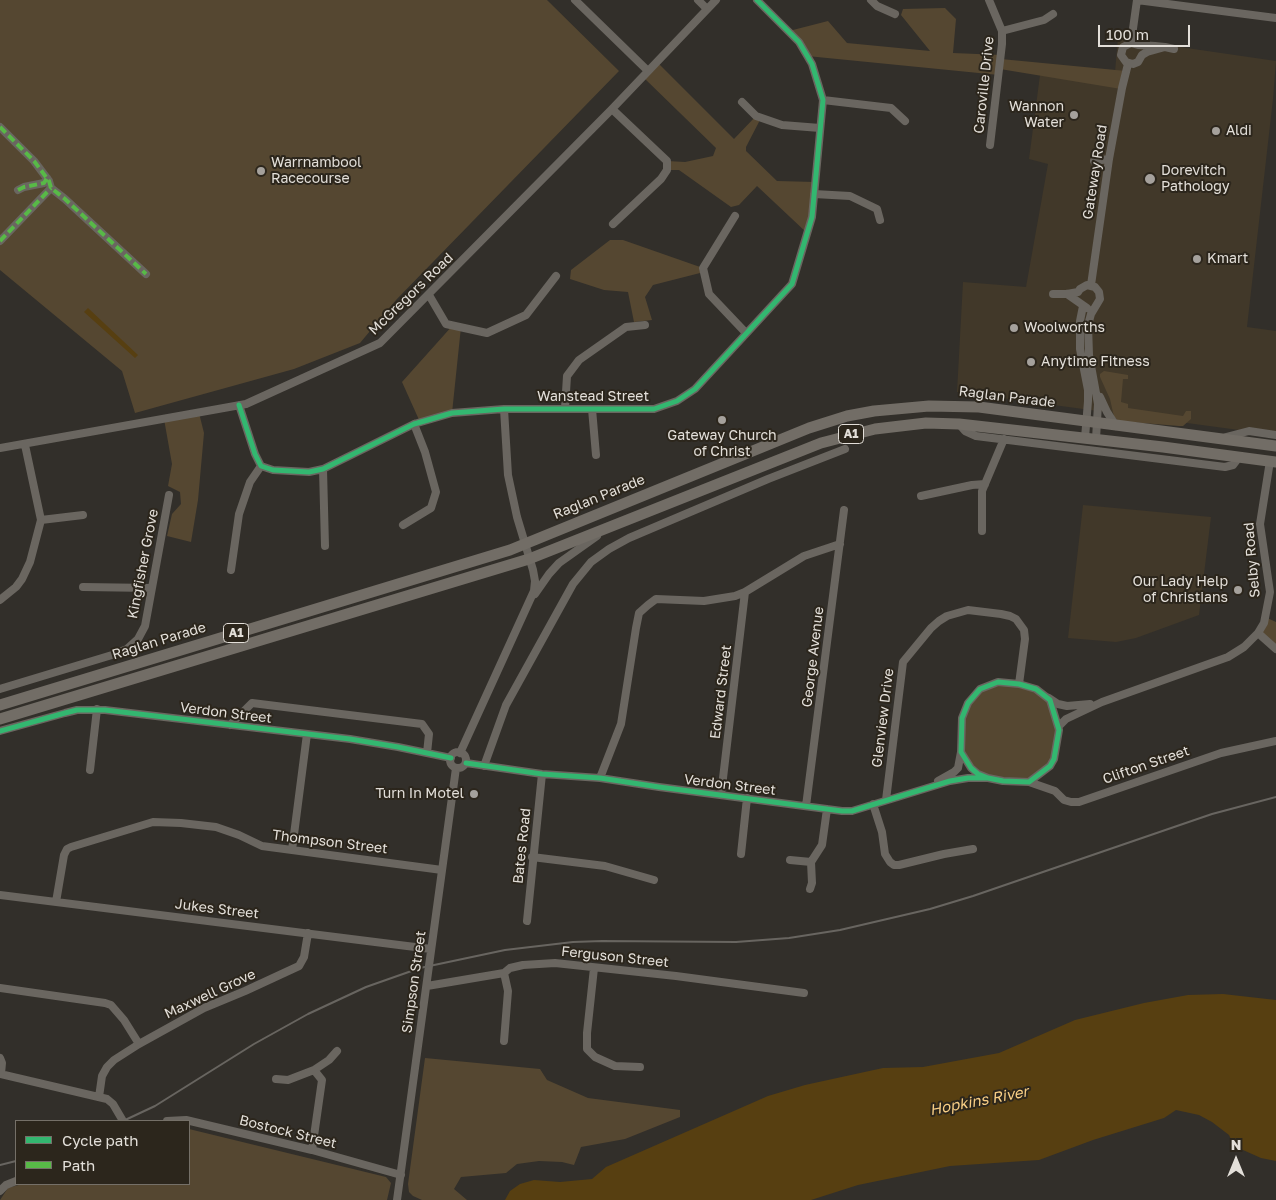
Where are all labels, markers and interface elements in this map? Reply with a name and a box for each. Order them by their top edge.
scale bar [1101,15,1194,47]
text: 100 m [1106,25,1149,43]
street label: Caroville Drive [971,36,997,134]
place label: Wannon Water [1009,99,1064,132]
marker: Wannon Water [1068,109,1080,121]
street label: Gateway Road [1079,123,1111,221]
place label: Aldi [1226,123,1252,139]
marker: Aldi [1210,125,1222,137]
place label: Warrnambool Racecourse [271,155,362,188]
place label: Dorevitch Pathology [1161,163,1230,196]
marker: Warrnambool Racecourse [255,165,267,177]
marker: Dorevitch Pathology [1143,172,1157,186]
street label: McGregors Road [365,250,457,338]
place label: Kmart [1207,251,1248,267]
marker: Kmart [1191,253,1203,265]
place label: Woolworths [1024,320,1105,336]
marker: Woolworths [1008,322,1020,334]
place label: Anytime Fitness [1041,354,1150,370]
marker: Anytime Fitness [1025,356,1037,368]
street label: Raglan Parade [958,383,1056,411]
street label: Wanstead Street [537,389,649,405]
marker: Gateway Church of Christ [716,414,728,426]
road number: A1 [838,424,864,444]
place label: Gateway Church of Christ [667,428,777,461]
street label: Raglan Parade [551,471,647,523]
street label: Kingfisher Grove [124,508,162,620]
street label: Selby Road [1240,522,1264,598]
place label: Our Lady Help of Christians [1132,574,1228,606]
marker: Our Lady Help of Christians [1232,584,1244,596]
street label: George Avenue [798,606,828,708]
street label: Raglan Parade [110,619,208,663]
road number: A1 [224,624,248,642]
street label: Edward Street [707,644,735,740]
street label: Glenview Drive [869,667,897,769]
street label: Verdon Street [179,699,273,727]
street label: Clifton Street [1100,742,1192,788]
street label: Verdon Street [683,771,777,799]
place label: Turn In Motel [375,786,464,802]
marker: Turn In Motel [468,788,480,800]
street label: Bates Road [510,807,534,885]
street label: Thompson Street [271,827,389,857]
street label: Jukes Street [174,896,260,922]
street label: Simpson Street [399,930,429,1034]
street label: Ferguson Street [560,943,670,971]
street label: Maxwell Grove [162,966,258,1022]
water label: Hopkins River [928,1083,1030,1119]
street label: Bostock Street [238,1112,338,1152]
legend [15,1120,190,1185]
text: Cycle path [62,1131,138,1149]
north arrow [1211,1135,1261,1185]
text: N [1231,1136,1241,1153]
text: Path [62,1156,95,1174]

